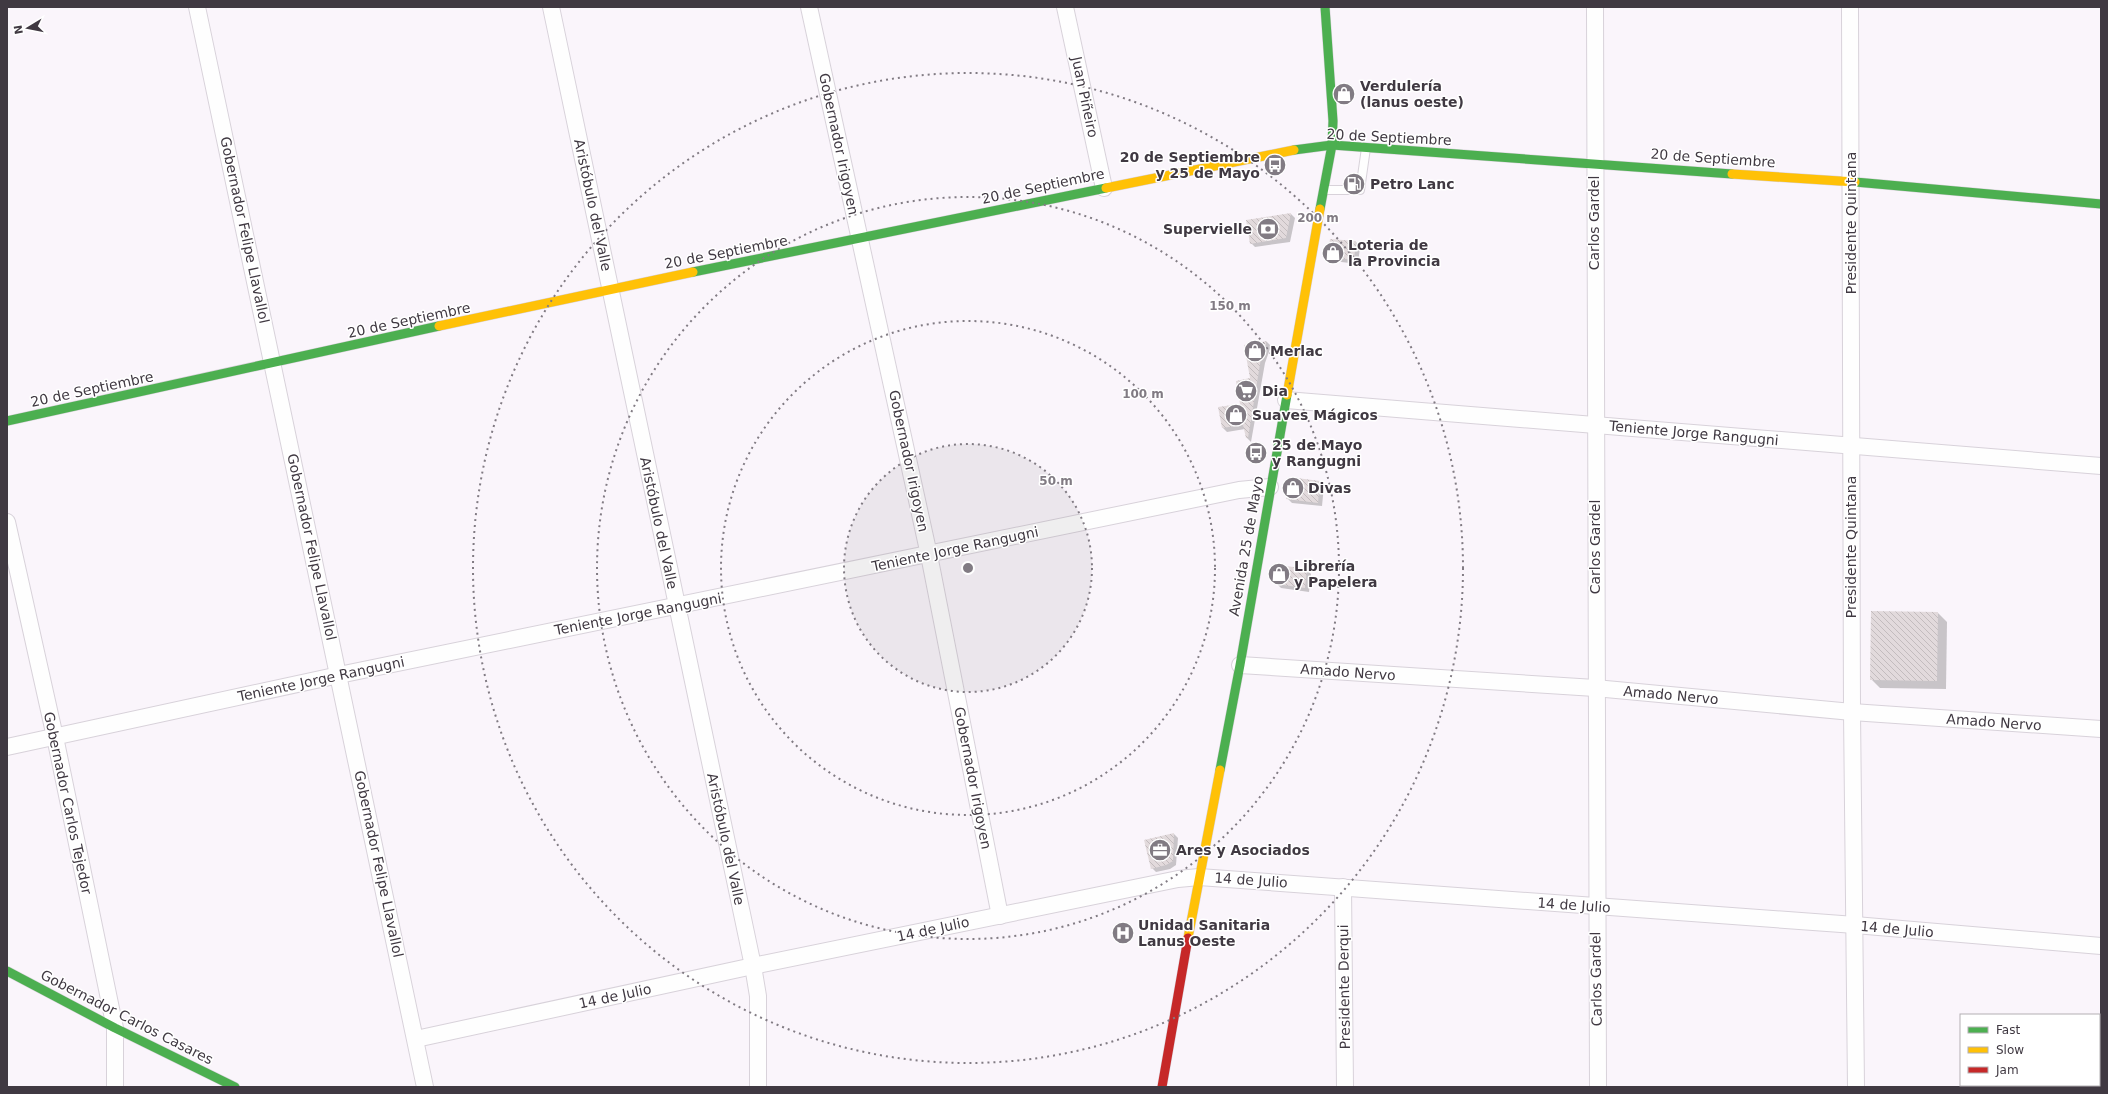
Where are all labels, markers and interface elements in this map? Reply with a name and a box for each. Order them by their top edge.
north arrow [8,8,48,48]
text: N [11,24,26,35]
street label: Juan Piñeiro [1068,54,1101,139]
street label: Gobernador Irigoyen [816,72,862,216]
place label: Verdulería (lanus oeste) [1360,78,1464,110]
shop icon: Verdulería (lanus oeste) [1331,81,1357,107]
street label: 20 de Septiembre [1326,126,1452,148]
street label: Gobernador Felipe Llavallol [217,135,273,325]
street label: Aristóbulo del Valle [571,138,615,272]
street label: 20 de Septiembre [1650,146,1776,170]
place label: 20 de Septiembre y 25 de Mayo [1120,149,1260,181]
bus stop icon: 20 de Septiembre y 25 de Mayo [1262,152,1288,178]
street label: Presidente Quintana [1843,152,1859,294]
street label: 20 de Septiembre [980,165,1106,207]
fuel station icon: Petro Lanc [1341,171,1367,197]
place label: Petro Lanc [1370,176,1454,192]
street label: Carlos Gardel [1586,176,1602,270]
text: 200 m [1297,211,1339,225]
bank icon: Supervielle [1255,216,1281,242]
place label: Supervielle [1163,221,1252,237]
street label: 20 de Septiembre [663,232,789,272]
place label: Loteria de la Provincia [1348,237,1440,269]
shop icon: Loteria de la Provincia [1320,240,1346,266]
street label: 20 de Septiembre [346,299,472,341]
text: 150 m [1209,299,1251,313]
shop icon: Merlac [1242,338,1268,364]
place label: Merlac [1270,343,1323,359]
street label: 20 de Septiembre [29,368,155,410]
supermarket icon: Dia [1233,378,1259,404]
place label: Dia [1262,383,1288,399]
text: 100 m [1122,387,1164,401]
street label: Gobernador Irigoyen [886,389,932,533]
shop icon: Suaves Mágicos [1223,402,1249,428]
place label: Suaves Mágicos [1252,407,1378,423]
street label: Teniente Jorge Rangugni [1608,418,1779,448]
place label: 25 de Mayo y Rangugni [1272,437,1363,469]
bus stop icon: 25 de Mayo y Rangugni [1243,440,1269,466]
street label: Gobernador Felipe Llavallol [284,452,340,642]
street label: Aristóbulo del Valle [637,456,681,590]
text: 50 m [1039,474,1073,488]
street label: Avenida 25 de Mayo [1226,475,1266,617]
shop icon: Divas [1280,475,1306,501]
street label: Presidente Quintana [1843,476,1859,618]
place label: Divas [1308,480,1351,496]
street label: Carlos Gardel [1587,500,1603,594]
street label: Teniente Jorge Rangugni [869,523,1040,575]
place label: Librería y Papelera [1294,558,1378,590]
centre of rings [961,561,975,575]
shop icon: Librería y Papelera [1266,561,1292,587]
street label: Teniente Jorge Rangugni [552,590,723,638]
street label: Teniente Jorge Rangugni [235,653,406,705]
street label: Amado Nervo [1300,661,1396,683]
street label: Amado Nervo [1623,683,1719,707]
street label: Gobernador Irigoyen [951,706,995,850]
street label: Gobernador Carlos Tejedor [41,710,95,896]
street label: Amado Nervo [1946,711,2042,733]
street label: Gobernador Felipe Llavallol [351,769,407,959]
street label: Aristóbulo del Valle [704,772,748,906]
office icon: Ares y Asociados [1147,837,1173,863]
place label: Ares y Asociados [1176,842,1310,858]
street label: 14 de Julio [1214,869,1288,891]
street label: 14 de Julio [1537,894,1611,916]
street label: 14 de Julio [895,914,971,944]
place label: Unidad Sanitaria Lanus Oeste [1138,917,1270,949]
street label: 14 de Julio [1860,918,1934,940]
hospital icon: Unidad Sanitaria Lanus Oeste [1110,920,1136,946]
street label: Presidente Derqui [1335,924,1353,1050]
street label: Carlos Gardel [1587,932,1605,1026]
street label: Gobernador Carlos Casares [38,966,216,1068]
street label: 14 de Julio [577,981,653,1011]
legend [1960,1014,2100,1086]
text: Fast [1996,1023,2020,1037]
text: Slow [1996,1043,2024,1057]
text: Jam [1995,1063,2019,1077]

